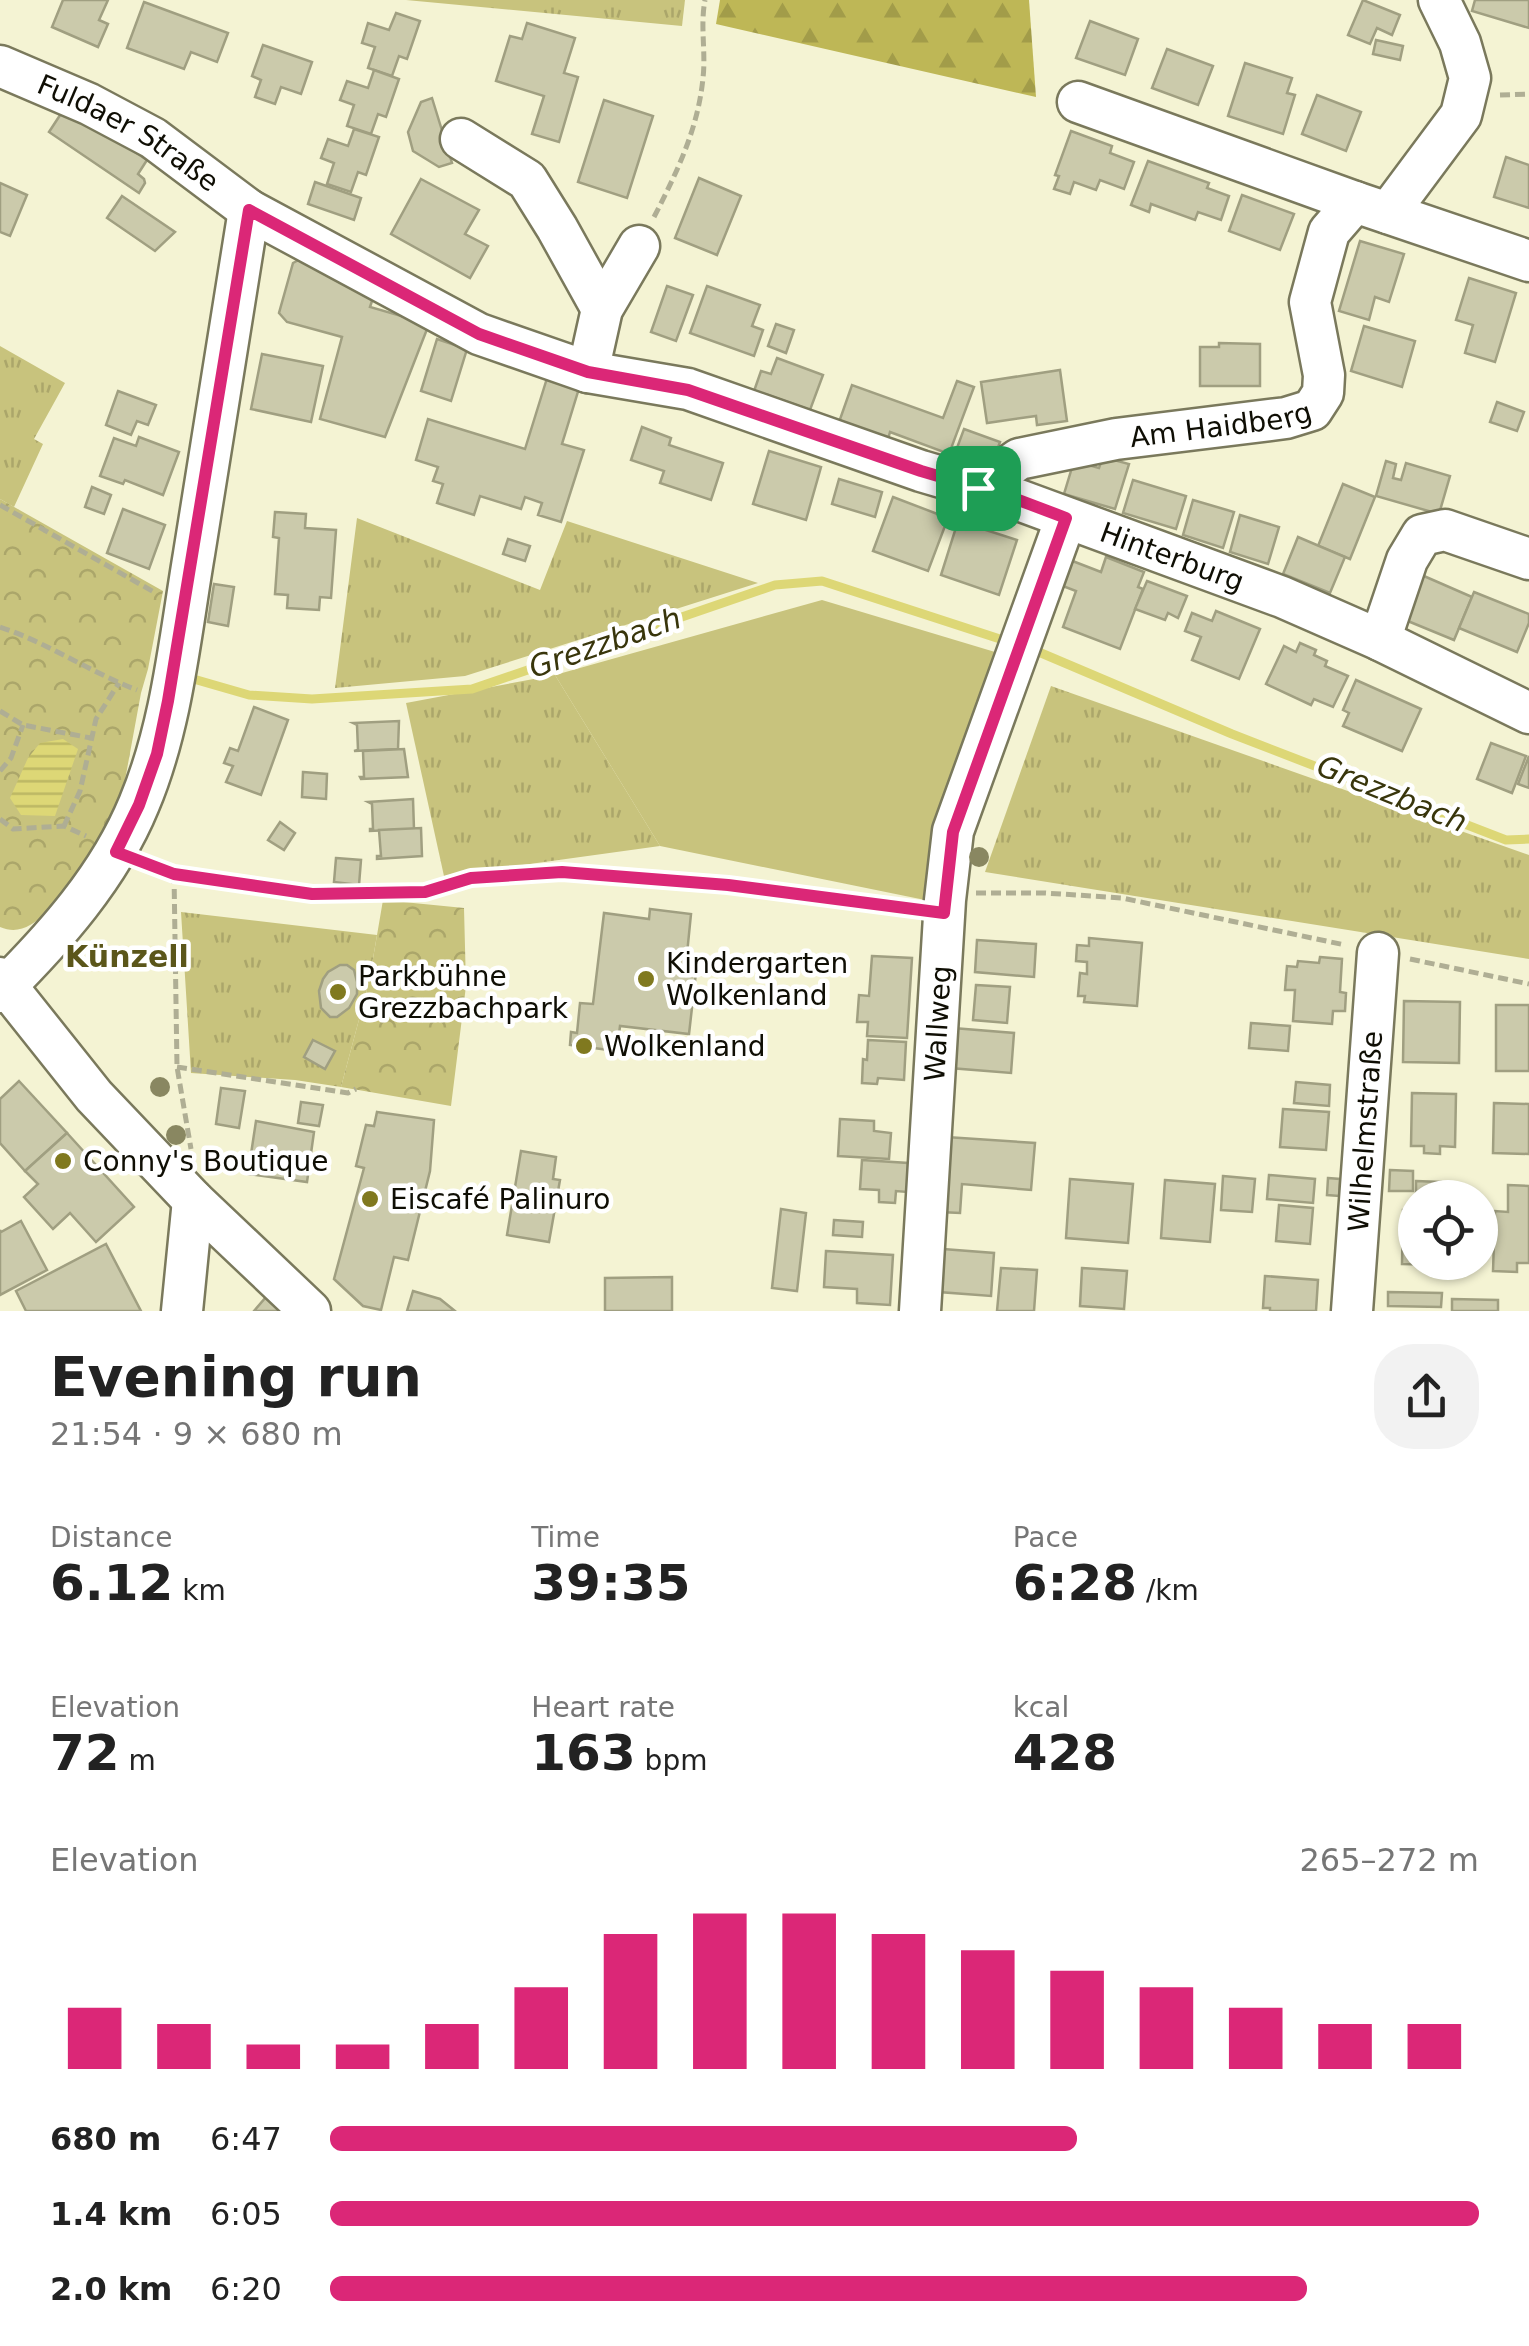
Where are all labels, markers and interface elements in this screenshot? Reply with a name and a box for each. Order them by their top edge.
street label: Fuldaer Straße [32,68,225,199]
street label: Am Haidberg [1128,395,1316,454]
pin [936,446,1021,531]
icon: arrive [951,461,1006,516]
street label: Hinterburg [1096,516,1248,599]
water label: Grezzbach [524,600,685,685]
water label: Grezzbach [1312,748,1472,839]
district label: Künzell [65,939,189,974]
place label: Kindergarten Wolkenland [666,947,848,1012]
place label: Parkbühne Grezzbachpark [358,960,569,1025]
street label: Wallweg [918,964,958,1083]
marker: Kindergarten Wolkenland [635,968,657,990]
marker: Parkbühne Grezzbachpark [327,981,349,1003]
place label: Wolkenland [604,1030,766,1063]
street label: Wilhelmstraße [1342,1030,1389,1233]
marker: Wolkenland [573,1035,595,1057]
place label: Conny's Boutique [83,1145,329,1178]
marker: Conny's Boutique [52,1150,74,1172]
map controls [1398,1180,1498,1280]
button: locate [1398,1180,1498,1280]
place label: Eiscafé Palinuro [390,1183,610,1216]
marker: Eiscafé Palinuro [359,1188,381,1210]
button: share [1374,1344,1479,1449]
text: Evening run [50,1345,422,1409]
text: 21:54 · 9 × 680 m [50,1415,343,1453]
text: Distance [50,1521,172,1554]
text: Time [531,1521,600,1554]
text: Pace [1013,1521,1078,1554]
text: 6.12 [50,1554,173,1612]
text: 39:35 [531,1554,690,1612]
text: 6:28 [1013,1554,1137,1612]
text: km [173,1574,226,1607]
text: /km [1137,1574,1199,1607]
text: Elevation [50,1691,180,1724]
text: Heart rate [531,1691,675,1724]
text: kcal [1013,1691,1069,1724]
text: 72 [50,1724,120,1782]
text: 163 [531,1724,636,1782]
text: 428 [1013,1724,1117,1782]
text: m [120,1744,156,1777]
text: bpm [636,1744,707,1777]
text: Elevation [50,1841,199,1879]
text: 265–272 m [1300,1841,1479,1879]
text: 680 m [50,2120,161,2158]
text: 6:47 [210,2120,282,2158]
text: 1.4 km [50,2195,172,2233]
text: 6:05 [210,2195,282,2233]
text: 2.0 km [50,2270,172,2308]
text: 6:20 [210,2270,282,2308]

